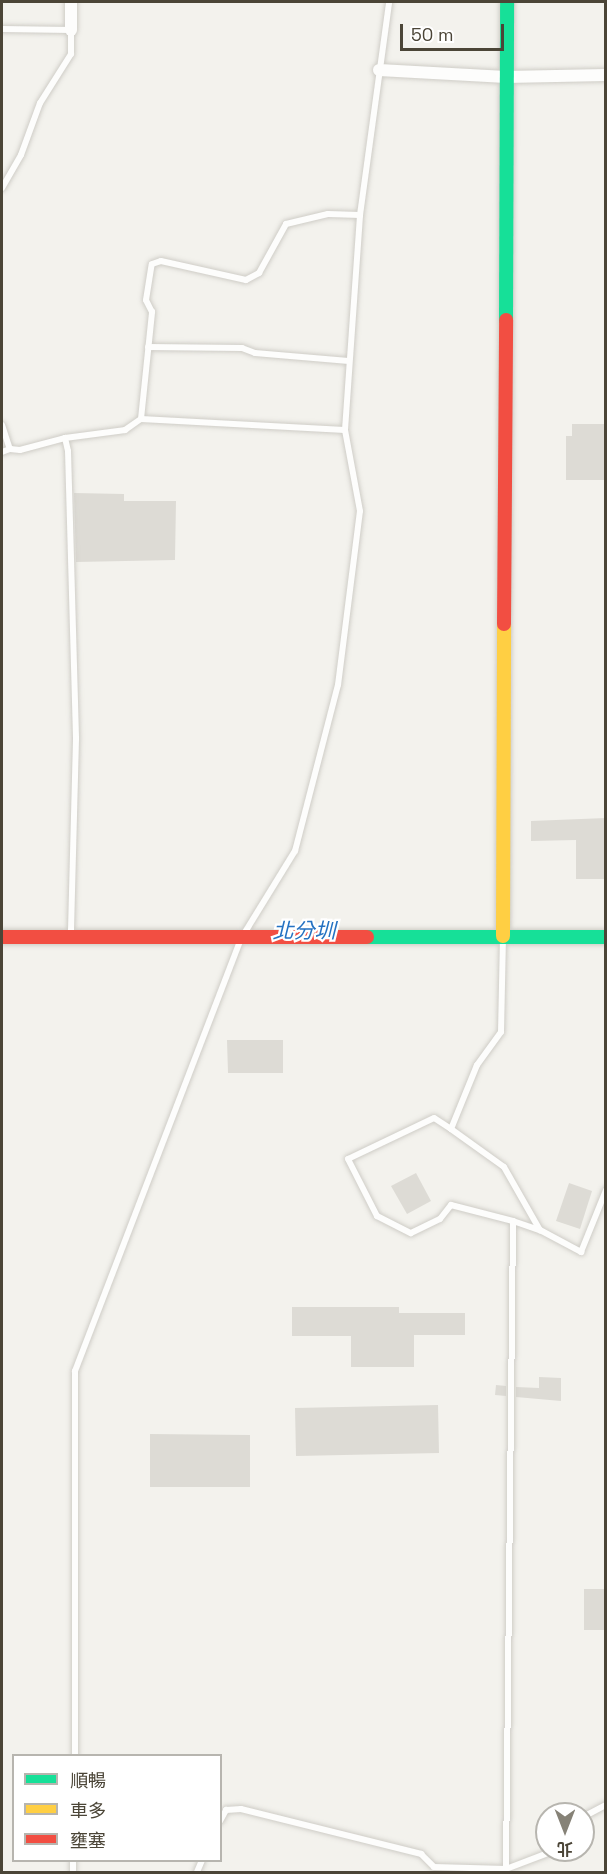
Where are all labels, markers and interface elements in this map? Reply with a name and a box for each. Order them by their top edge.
scale bar [403,12,506,50]
text: 50 m [411,23,453,46]
water label: 北分圳 [273,918,335,944]
legend [12,1754,222,1862]
text: 順暢 [70,1769,106,1792]
text: 車多 [70,1799,106,1822]
north arrow [535,1802,595,1862]
text: 壅塞 [70,1829,106,1852]
text: 北 [557,1838,573,1859]

